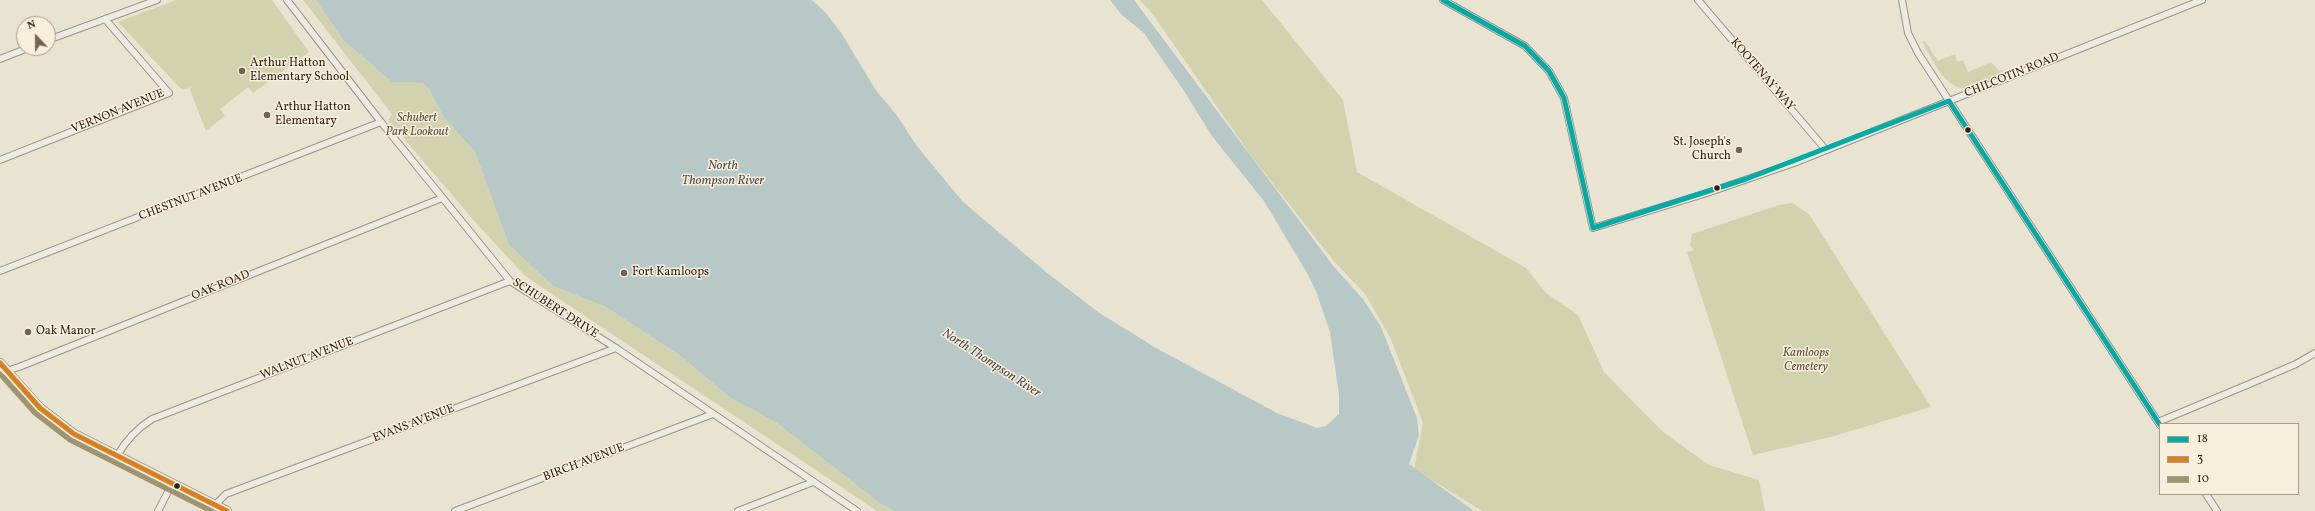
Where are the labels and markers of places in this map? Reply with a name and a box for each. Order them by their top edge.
place label: Arthur Hatton Elementary School [250,57,349,85]
marker: Arthur Hatton Elementary School [237,66,247,76]
place label: Arthur Hatton Elementary [275,101,351,129]
marker: Arthur Hatton Elementary [262,110,272,120]
unlabelled marker [1963,125,1973,135]
place label: St. Joseph's Church [1673,136,1731,164]
marker: St. Joseph's Church [1734,145,1744,155]
unlabelled marker [1712,183,1722,193]
place label: Fort Kamloops [632,266,709,280]
marker: Fort Kamloops [619,268,629,278]
place label: Oak Manor [36,325,95,339]
marker: Oak Manor [23,327,33,337]
unlabelled marker [172,481,182,491]

